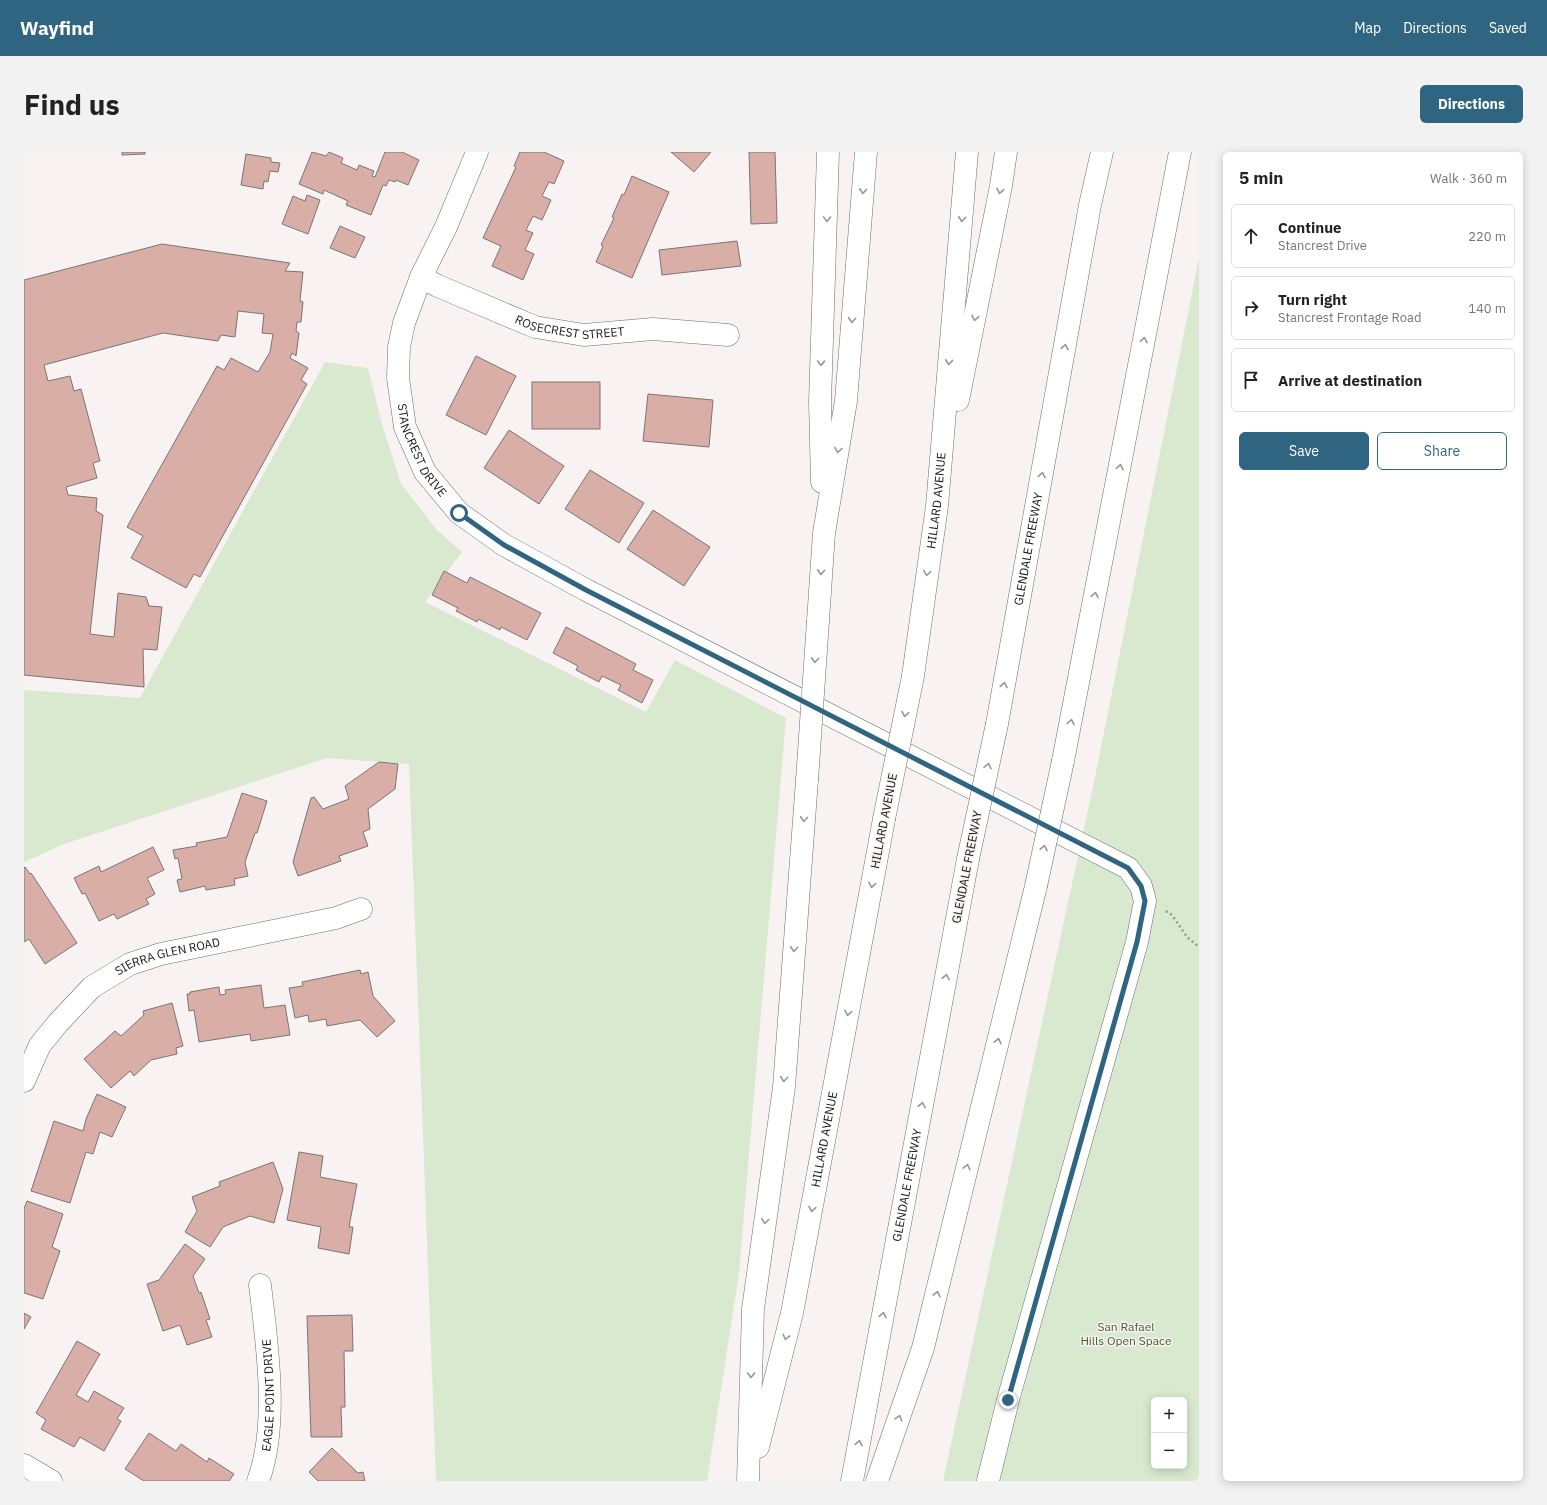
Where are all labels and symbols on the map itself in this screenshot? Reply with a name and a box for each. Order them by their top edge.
one-way arrow [997,187,1005,194]
one-way arrow [858,188,867,194]
one-way arrow [823,216,831,222]
one-way arrow [957,216,966,222]
street label: ROSECREST STREET [513,311,625,342]
one-way arrow [971,315,979,321]
one-way arrow [848,317,857,323]
one-way arrow [1140,336,1148,343]
one-way arrow [1060,344,1069,350]
one-way arrow [945,359,954,365]
one-way arrow [817,360,826,366]
street label: STANCREST DRIVE [395,403,450,500]
one-way arrow [834,446,843,453]
street label: HILLARD AVENUE [923,452,949,550]
one-way arrow [1115,464,1124,470]
one-way arrow [1037,472,1046,478]
street label: GLENDALE FREEWAY [1010,491,1045,606]
route start [450,504,468,522]
one-way arrow [817,569,826,575]
one-way arrow [923,569,932,576]
one-way arrow [1091,592,1099,598]
one-way arrow [811,657,820,663]
one-way arrow [1000,682,1008,689]
one-way arrow [902,711,910,717]
one-way arrow [1066,719,1074,726]
one-way arrow [984,763,992,769]
street label: HILLARD AVENUE [867,772,900,870]
street label: GLENDALE FREEWAY [948,809,985,925]
one-way arrow [800,816,809,822]
one-way arrow [1039,845,1047,852]
one-way arrow [868,882,877,888]
street label: SIERRA GLEN ROAD [112,934,221,978]
one-way arrow [790,946,799,952]
one-way arrow [941,974,949,980]
one-way arrow [844,1010,853,1016]
one-way arrow [993,1038,1002,1045]
one-way arrow [780,1076,789,1082]
street label: HILLARD AVENUE [808,1090,840,1188]
one-way arrow [917,1101,926,1108]
street label: GLENDALE FREEWAY [889,1127,925,1243]
one-way arrow [963,1164,971,1170]
one-way arrow [808,1206,816,1212]
one-way arrow [761,1218,770,1224]
one-way arrow [932,1290,940,1297]
one-way arrow [878,1312,886,1318]
park label: San Rafael Hills Open Space [1080,1319,1172,1348]
one-way arrow [782,1333,791,1340]
street label: EAGLE POINT DRIVE [258,1338,277,1453]
one-way arrow [747,1372,756,1379]
route end [999,1391,1017,1409]
one-way arrow [894,1414,903,1421]
one-way arrow [854,1440,862,1446]

